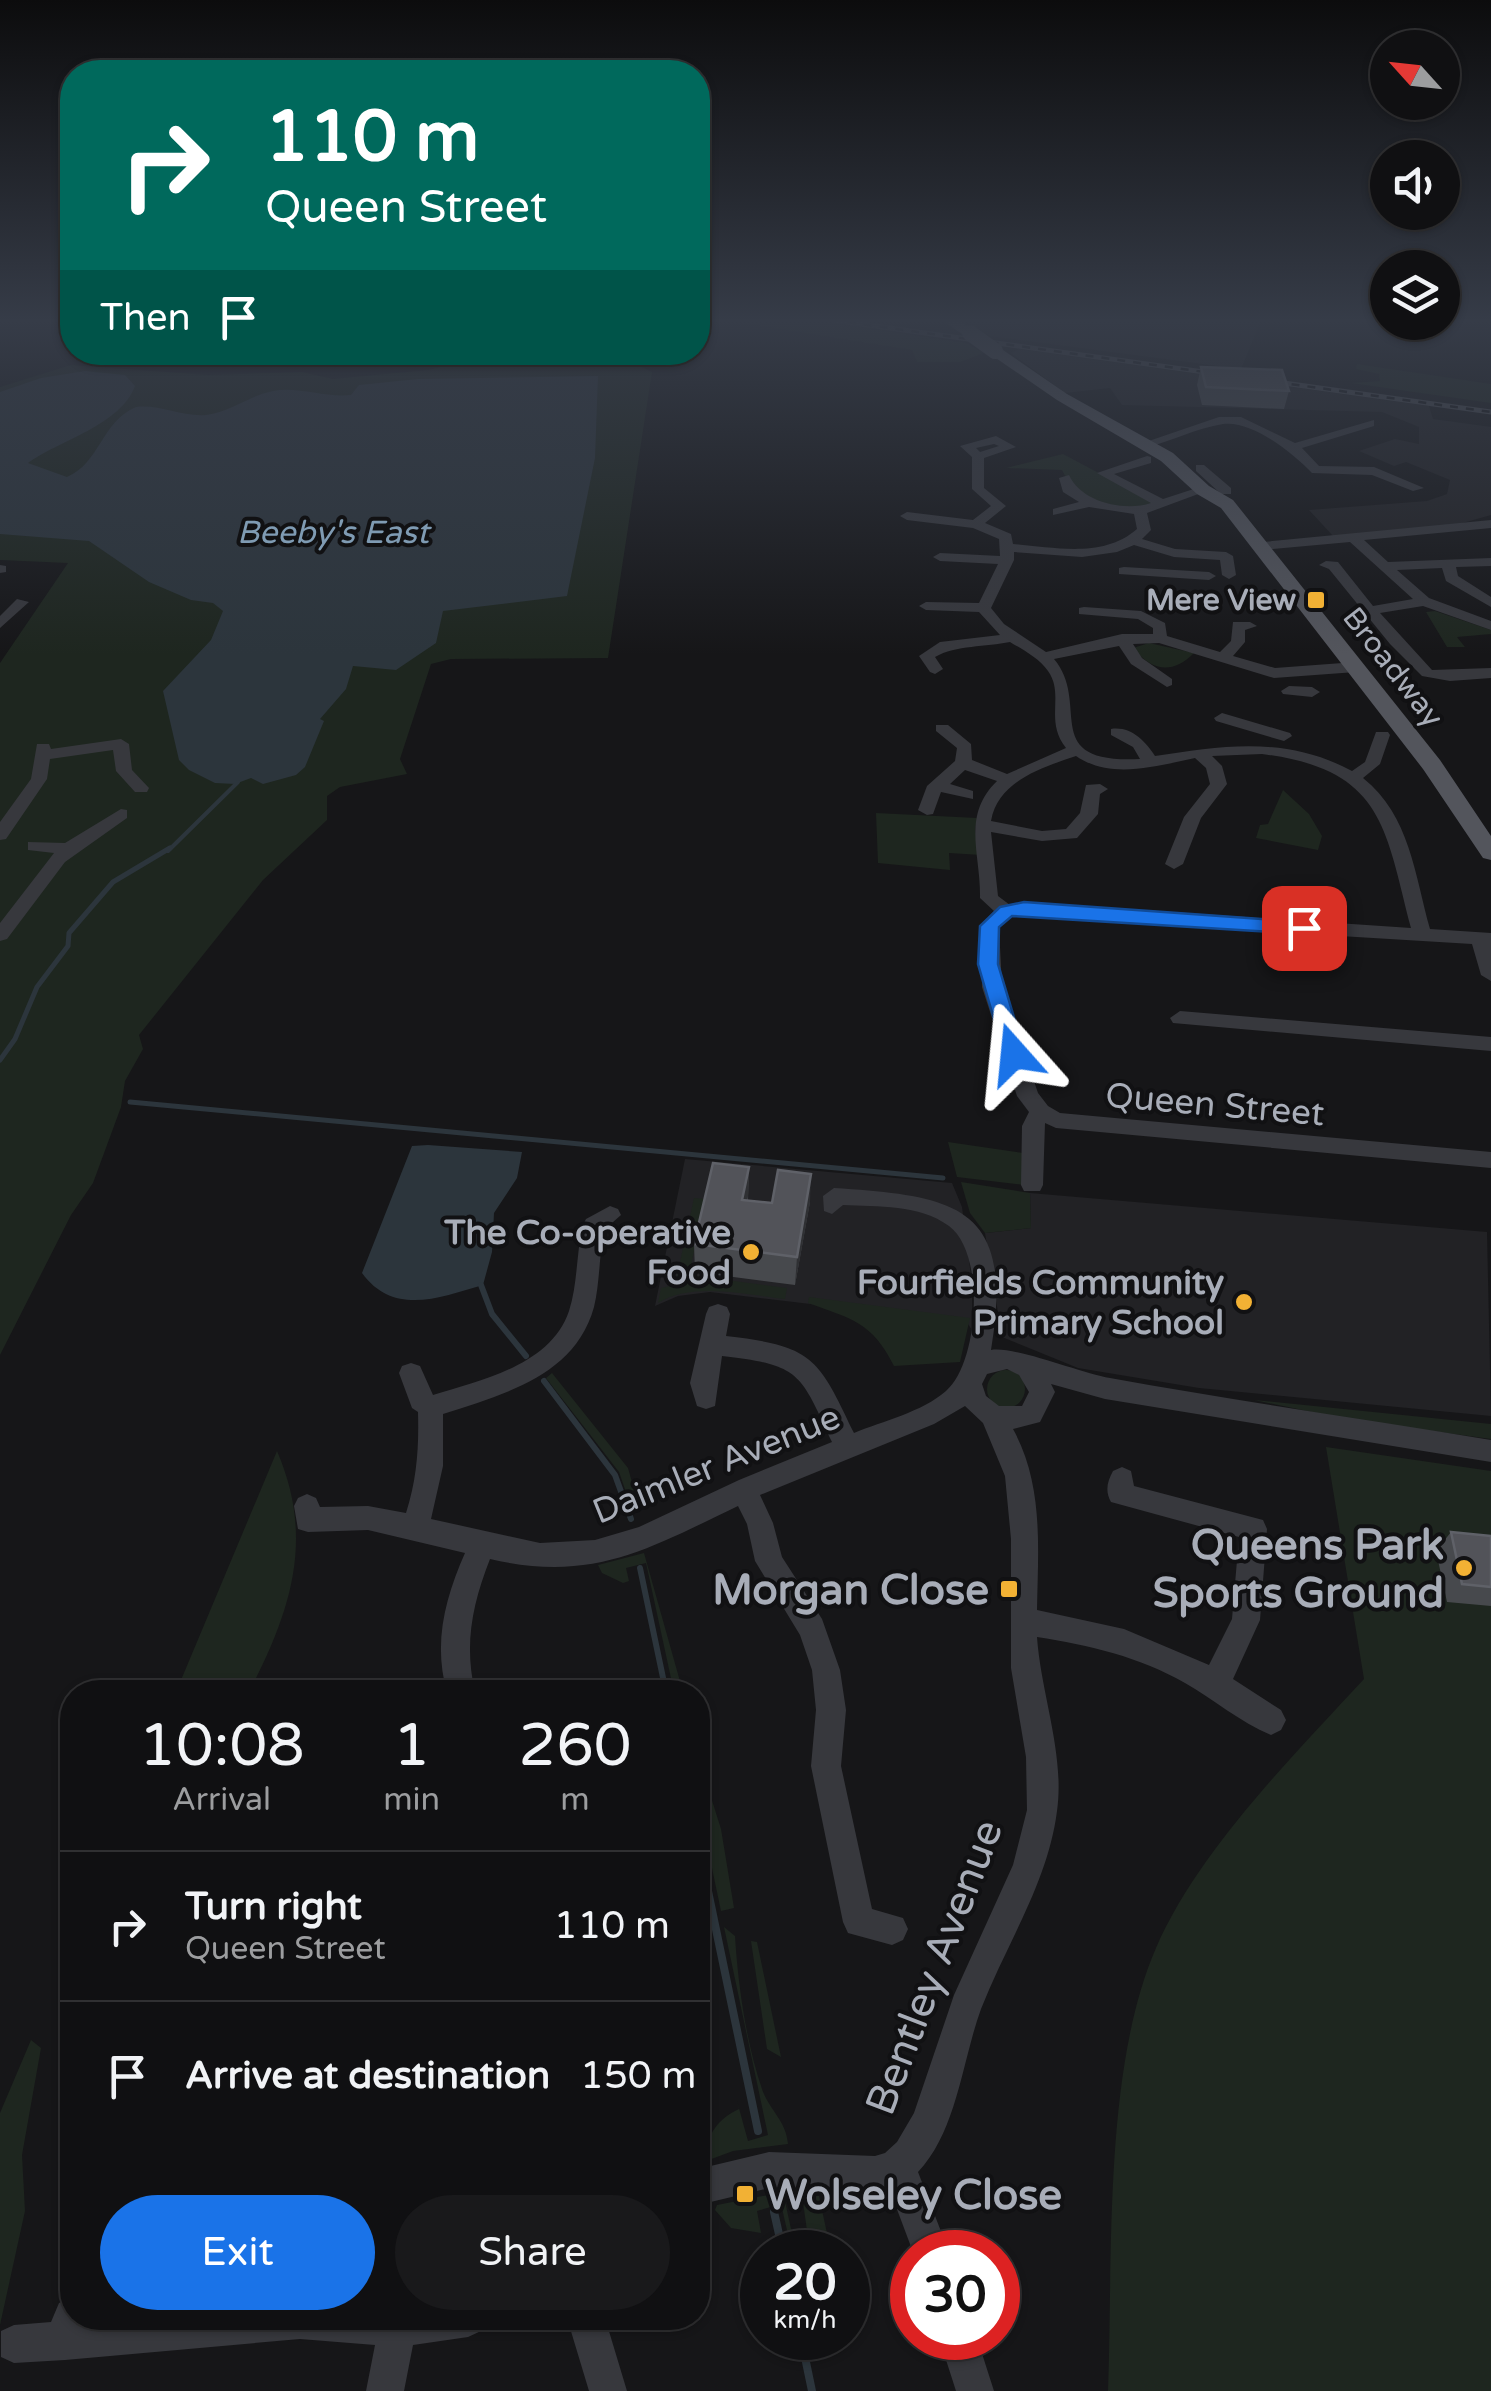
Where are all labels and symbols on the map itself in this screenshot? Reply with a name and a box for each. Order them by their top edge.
north arrow [1370,30,1460,120]
water label: Beeby's East [237,514,433,552]
place label: Mere View [1146,582,1296,619]
marker: Mere View [1305,589,1327,611]
street label: Broadway [1334,600,1451,735]
pin [1262,886,1347,971]
position arrow [962,1002,1066,1106]
street label: Queen Street [1104,1075,1326,1135]
place label: The Co-operative Food [443,1212,731,1294]
marker: The Co-operative Food [740,1241,762,1263]
place label: Fourfields Community Primary School [857,1262,1224,1344]
marker: Fourfields Community Primary School [1233,1291,1255,1313]
street label: Daimler Avenue [587,1396,846,1534]
place label: Queens Park Sports Ground [1153,1520,1444,1619]
marker: Queens Park Sports Ground [1453,1557,1475,1579]
place label: Morgan Close [712,1565,989,1616]
marker: Morgan Close [998,1578,1020,1600]
street label: Bentley Avenue [855,1813,1014,2122]
place label: Wolseley Close [765,2170,1062,2221]
marker: Wolseley Close [734,2183,756,2205]
speed limit sign: 30 [890,2230,1020,2360]

